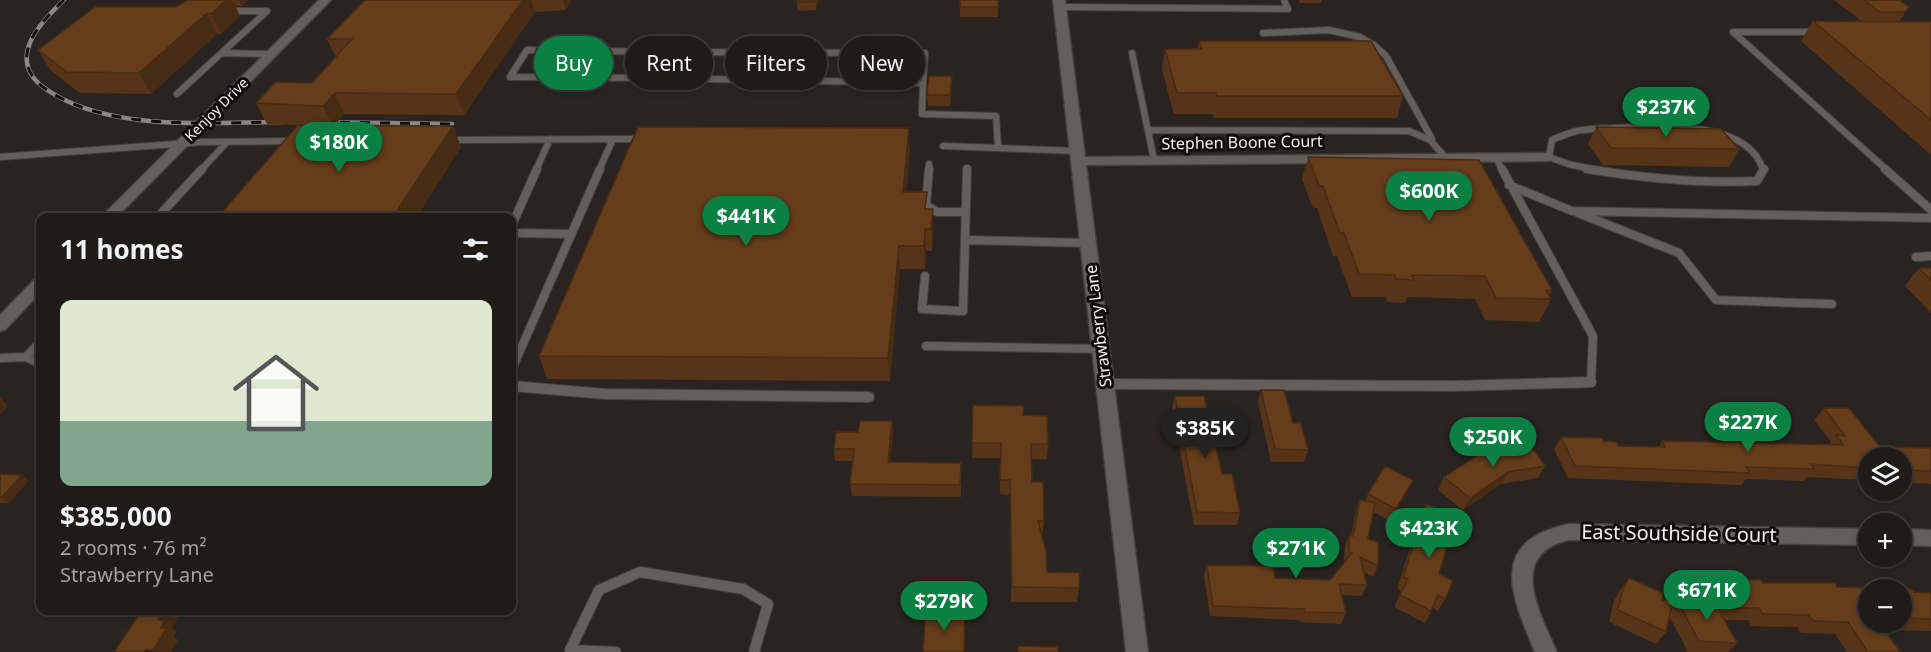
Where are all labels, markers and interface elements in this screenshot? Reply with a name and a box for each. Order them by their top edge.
chip: Buy [534,36,613,90]
chip: Rent [625,36,713,90]
chip: Filters [725,36,827,90]
chip: New [839,36,925,90]
street label: Kenjoy Drive [180,73,252,145]
pin: $237K [1624,87,1708,138]
text: $237K [1636,93,1696,120]
pin: $180K [297,122,381,173]
text: $180K [309,128,369,155]
street label: Stephen Boone Court [1161,130,1323,154]
pin: $600K [1387,171,1471,222]
text: $600K [1399,177,1459,204]
pin: $441K [704,196,788,247]
text: $441K [716,202,776,229]
text: 11 homes [60,231,184,267]
icon: filters [459,233,492,266]
street label: Strawberry Lane [1080,264,1116,388]
icon: home [222,339,330,447]
pin: $227K [1706,402,1790,453]
pin: $385K [1163,408,1247,459]
text: $227K [1718,408,1778,435]
text: $385K [1175,414,1235,441]
pin: $250K [1451,417,1535,468]
text: $250K [1463,423,1523,450]
map controls [1858,447,1912,633]
button: layers [1858,447,1912,501]
text: $385,000 [60,498,172,534]
pin: $423K [1387,508,1471,559]
button: + [1858,513,1912,567]
text: $423K [1399,514,1459,541]
street label: East Southside Court [1581,518,1777,548]
pin: $271K [1254,528,1338,579]
text: 2 rooms · 76 m² [60,534,207,561]
text: $271K [1266,534,1326,561]
text: Strawberry Lane [60,561,214,588]
pin: $671K [1665,570,1749,621]
text: $671K [1677,576,1737,603]
button: − [1858,579,1912,633]
pin: $279K [902,581,986,632]
text: $279K [914,587,974,614]

